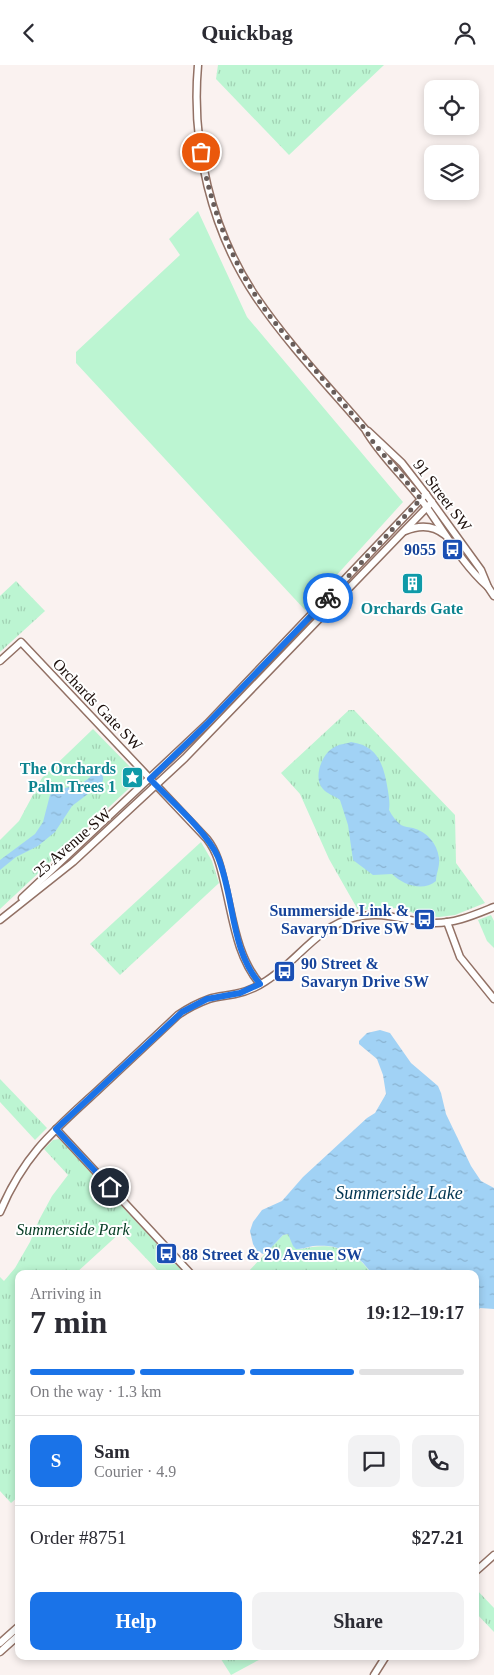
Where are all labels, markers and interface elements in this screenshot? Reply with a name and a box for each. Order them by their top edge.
icon: back [15,19,43,47]
icon: person [451,19,479,47]
text: Quickbag [201,20,293,45]
map controls [424,80,479,200]
button: locate [424,80,479,135]
pin [180,131,222,173]
icon: bag [187,138,215,166]
button: layers [424,145,479,200]
street label: 91 Street SW [410,456,476,535]
bus stop icon: 9055 [440,537,464,561]
place label: 9055 [404,541,436,558]
building icon: Orchards Gate [400,572,424,596]
courier [303,573,353,623]
icon: bike [314,584,342,612]
place label: Orchards Gate [361,600,463,617]
street label: Orchards Gate SW [50,655,146,754]
place label: The Orchards Palm Trees 1 [20,760,116,795]
place icon: The Orchards Palm Trees 1 [120,765,144,789]
street label: 25 Avenue SW [31,804,115,880]
place label: Summerside Link & Savaryn Drive SW [269,902,409,938]
bus stop icon: Summerside Link & Savaryn Drive SW [413,907,437,931]
place label: 90 Street & Savaryn Drive SW [301,955,429,991]
bus stop icon: 90 Street & Savaryn Drive SW [273,960,297,984]
pin [89,1166,131,1208]
icon: home [96,1173,124,1201]
water label: Summerside Lake [335,1183,463,1203]
park label: Summerside Park [16,1221,131,1238]
bus stop icon: 88 Street & 20 Avenue SW [154,1242,178,1266]
place label: 88 Street & 20 Avenue SW [182,1246,362,1263]
text: Arriving in [30,1285,102,1302]
text: 19:12–19:17 [366,1302,464,1323]
text: 7 min [30,1304,107,1340]
text: On the way · 1.3 km [30,1383,162,1400]
button: chat [348,1435,400,1487]
button: phone [412,1435,464,1487]
text: Sam [94,1441,130,1462]
text: S [51,1450,61,1471]
text: Courier · 4.9 [94,1463,176,1480]
text: Order #8751 [30,1527,127,1548]
text: $27.21 [412,1527,464,1548]
button: Help [30,1592,242,1650]
button: Share [252,1592,464,1650]

